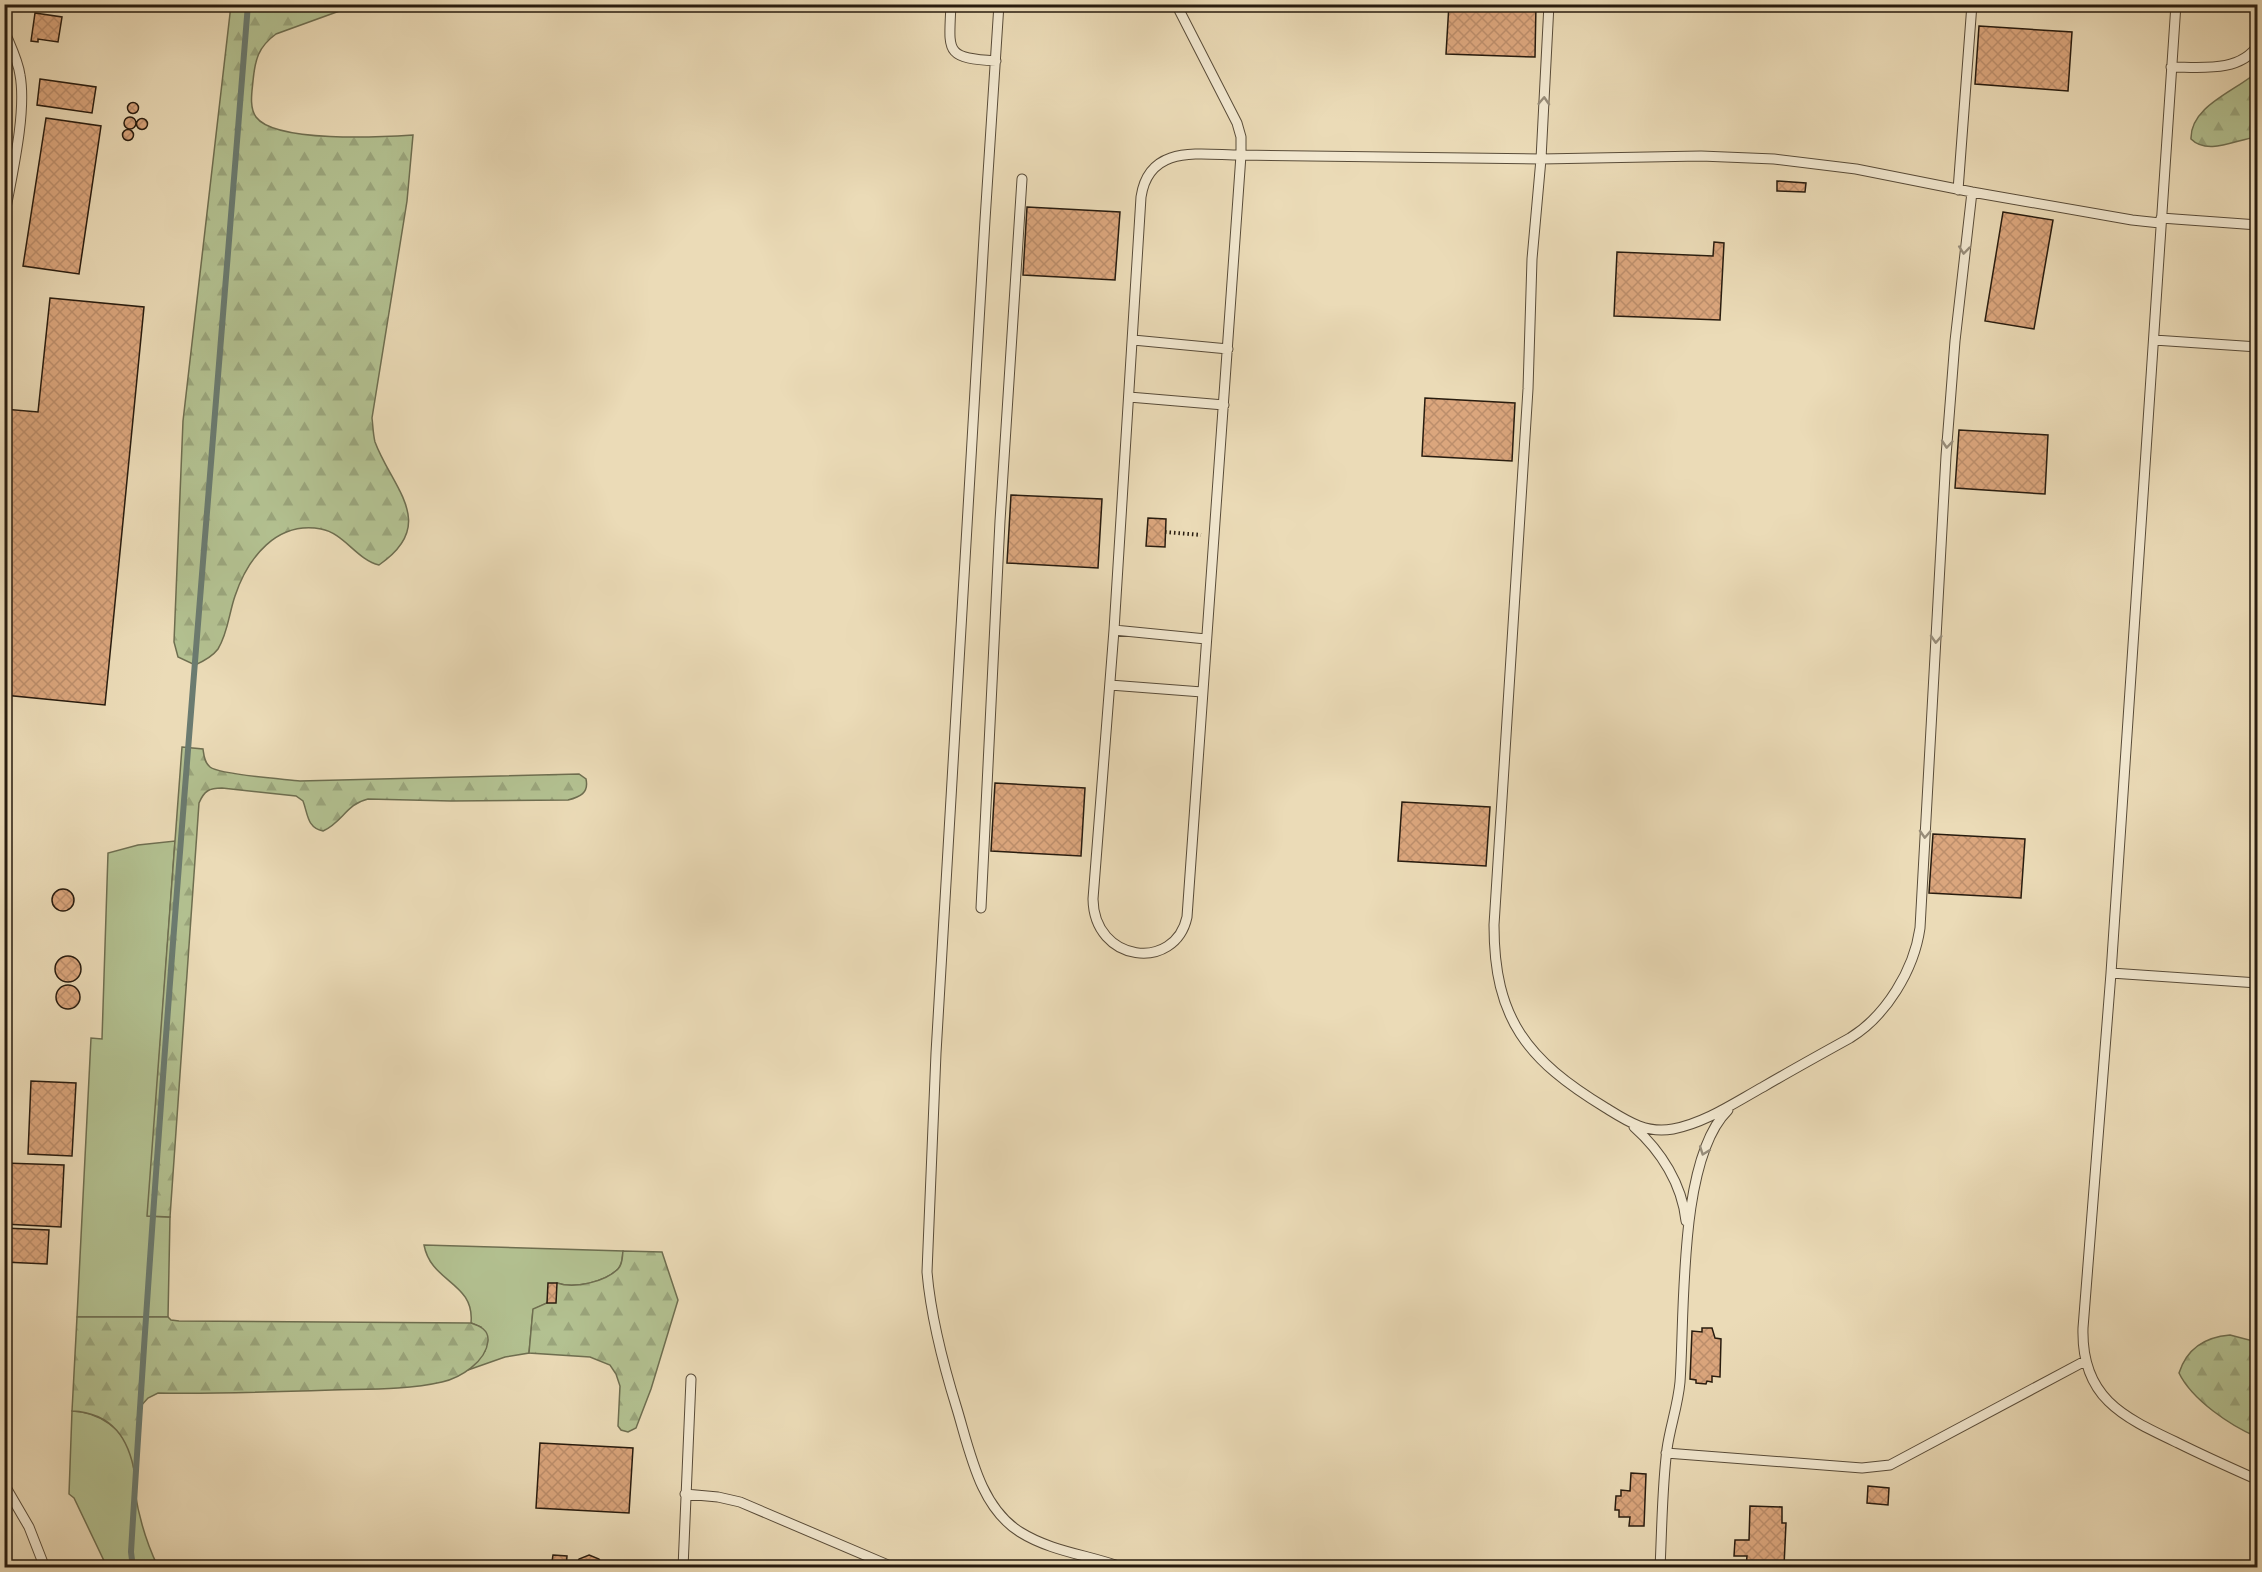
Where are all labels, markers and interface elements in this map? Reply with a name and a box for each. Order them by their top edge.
one-way arrow [1537,96,1550,105]
one-way arrow [1959,246,1971,255]
one-way arrow [1940,440,1953,449]
one-way arrow [1929,634,1942,643]
one-way arrow [1918,829,1931,838]
one-way arrow [1698,1145,1711,1155]

